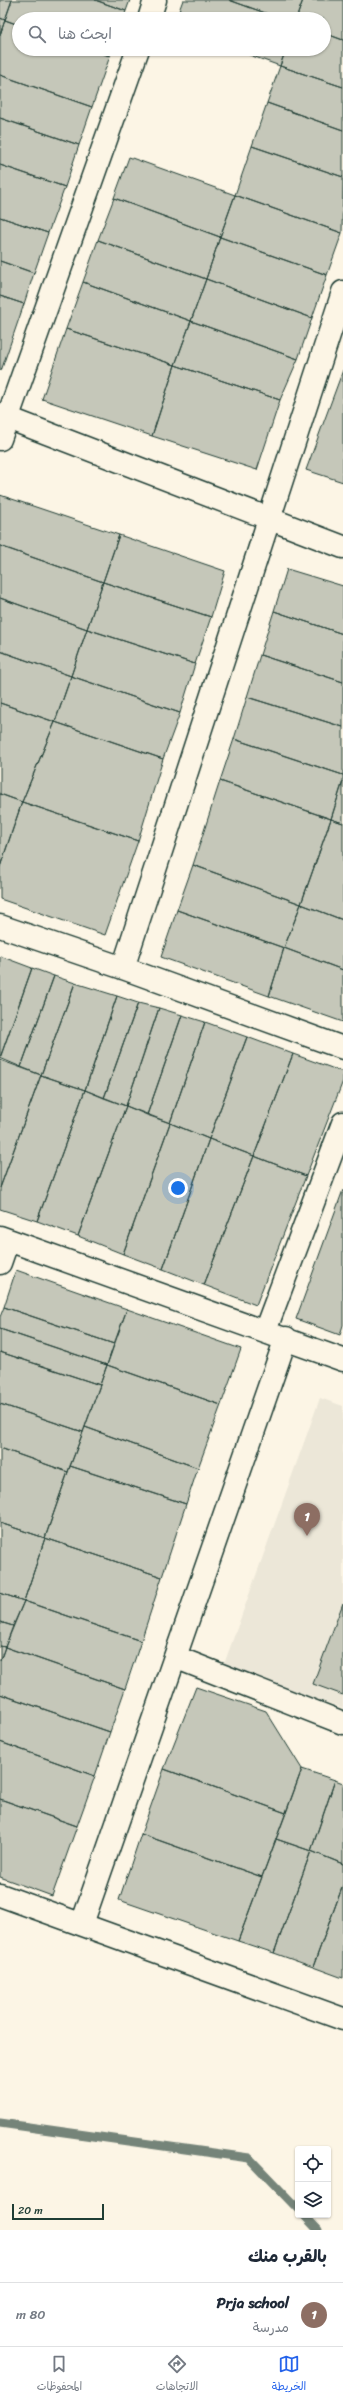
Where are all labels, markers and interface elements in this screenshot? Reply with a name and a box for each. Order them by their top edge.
search box [12,12,331,56]
text: ابحث هنا [58,21,112,47]
icon: search [26,23,48,45]
your location [168,1178,188,1198]
pin: 1 [294,1503,320,1536]
map controls [295,2146,331,2218]
button: locate [295,2146,331,2182]
button: layers [295,2182,331,2218]
text: 20 m [18,2201,43,2220]
scale bar [12,2202,104,2221]
text: بالقرب منك [248,2241,327,2271]
text: Prja school [217,2290,289,2316]
text: 80 m [16,2303,45,2326]
text: 1 [311,2303,317,2326]
text: مدرسة [253,2316,289,2339]
tab: المحفوظات [37,2353,82,2396]
tab: الاتجاهات [156,2353,198,2396]
tab: الخريطة [272,2353,306,2396]

